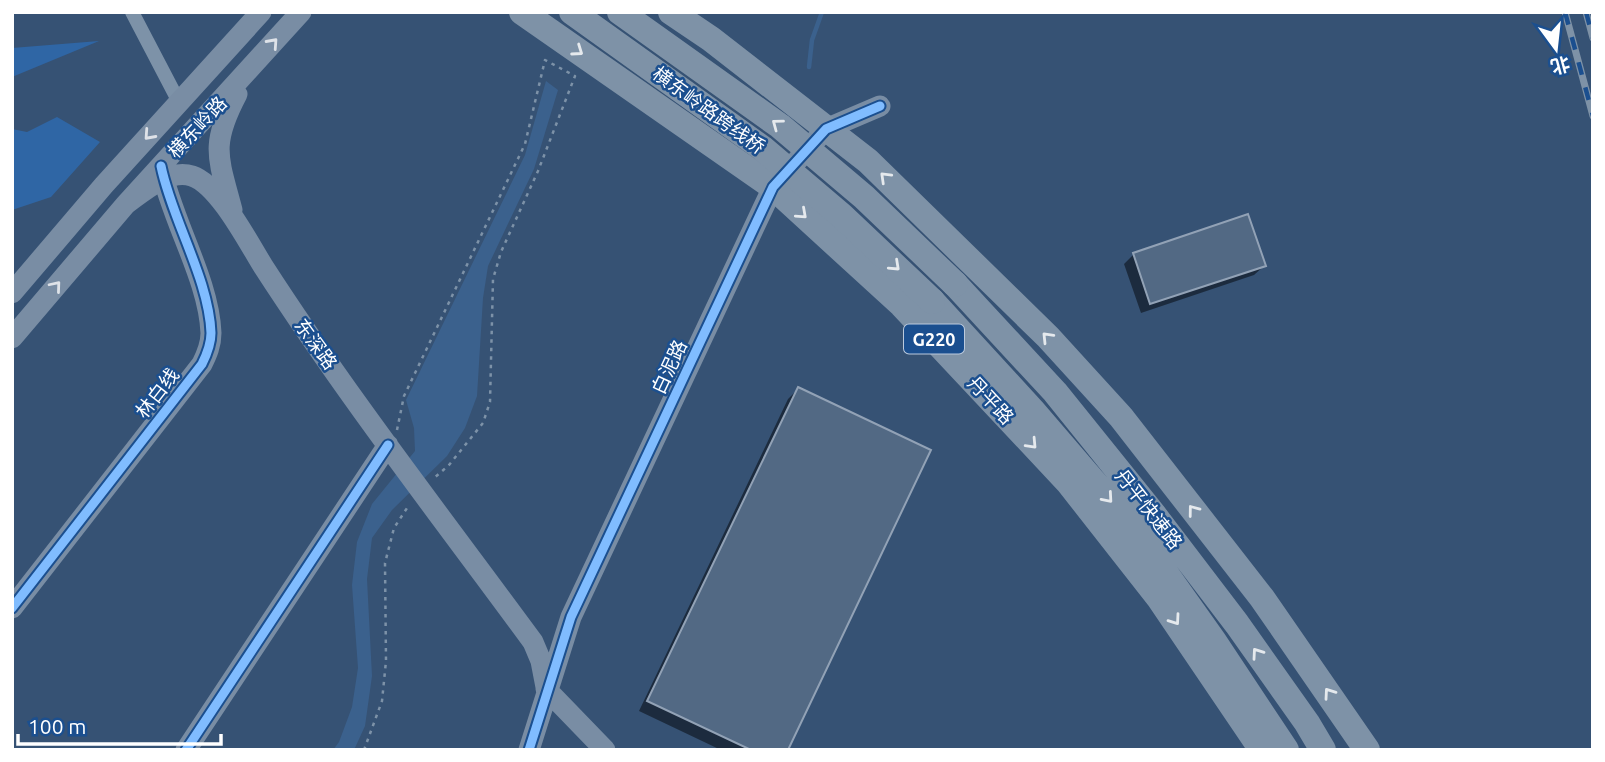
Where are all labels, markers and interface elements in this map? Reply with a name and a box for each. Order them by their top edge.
north arrow [1521,14,1591,84]
one-way arrow [265,38,277,51]
one-way arrow [571,43,584,56]
text: 北 [1548,52,1572,79]
street label: 横东岭路跨线桥 [649,62,769,158]
street label: 横东岭路 [163,92,231,162]
one-way arrow [772,120,784,133]
one-way arrow [145,127,157,140]
one-way arrow [880,172,893,185]
one-way arrow [794,205,807,218]
one-way arrow [887,258,900,271]
one-way arrow [48,281,60,294]
street label: 东深路 [290,314,342,374]
road number: G220 [904,324,964,354]
one-way arrow [1042,332,1055,345]
street label: 白泥路 [647,337,691,397]
street label: 林白线 [131,364,183,422]
street label: 丹平路 [964,372,1018,428]
one-way arrow [1024,436,1036,449]
street label: 丹平快速路 [1111,465,1187,553]
one-way arrow [1100,490,1112,503]
one-way arrow [1189,506,1202,518]
one-way arrow [1167,613,1180,626]
one-way arrow [1253,648,1265,661]
one-way arrow [1324,688,1337,701]
scale bar [18,702,220,746]
text: 100 m [28,714,86,738]

